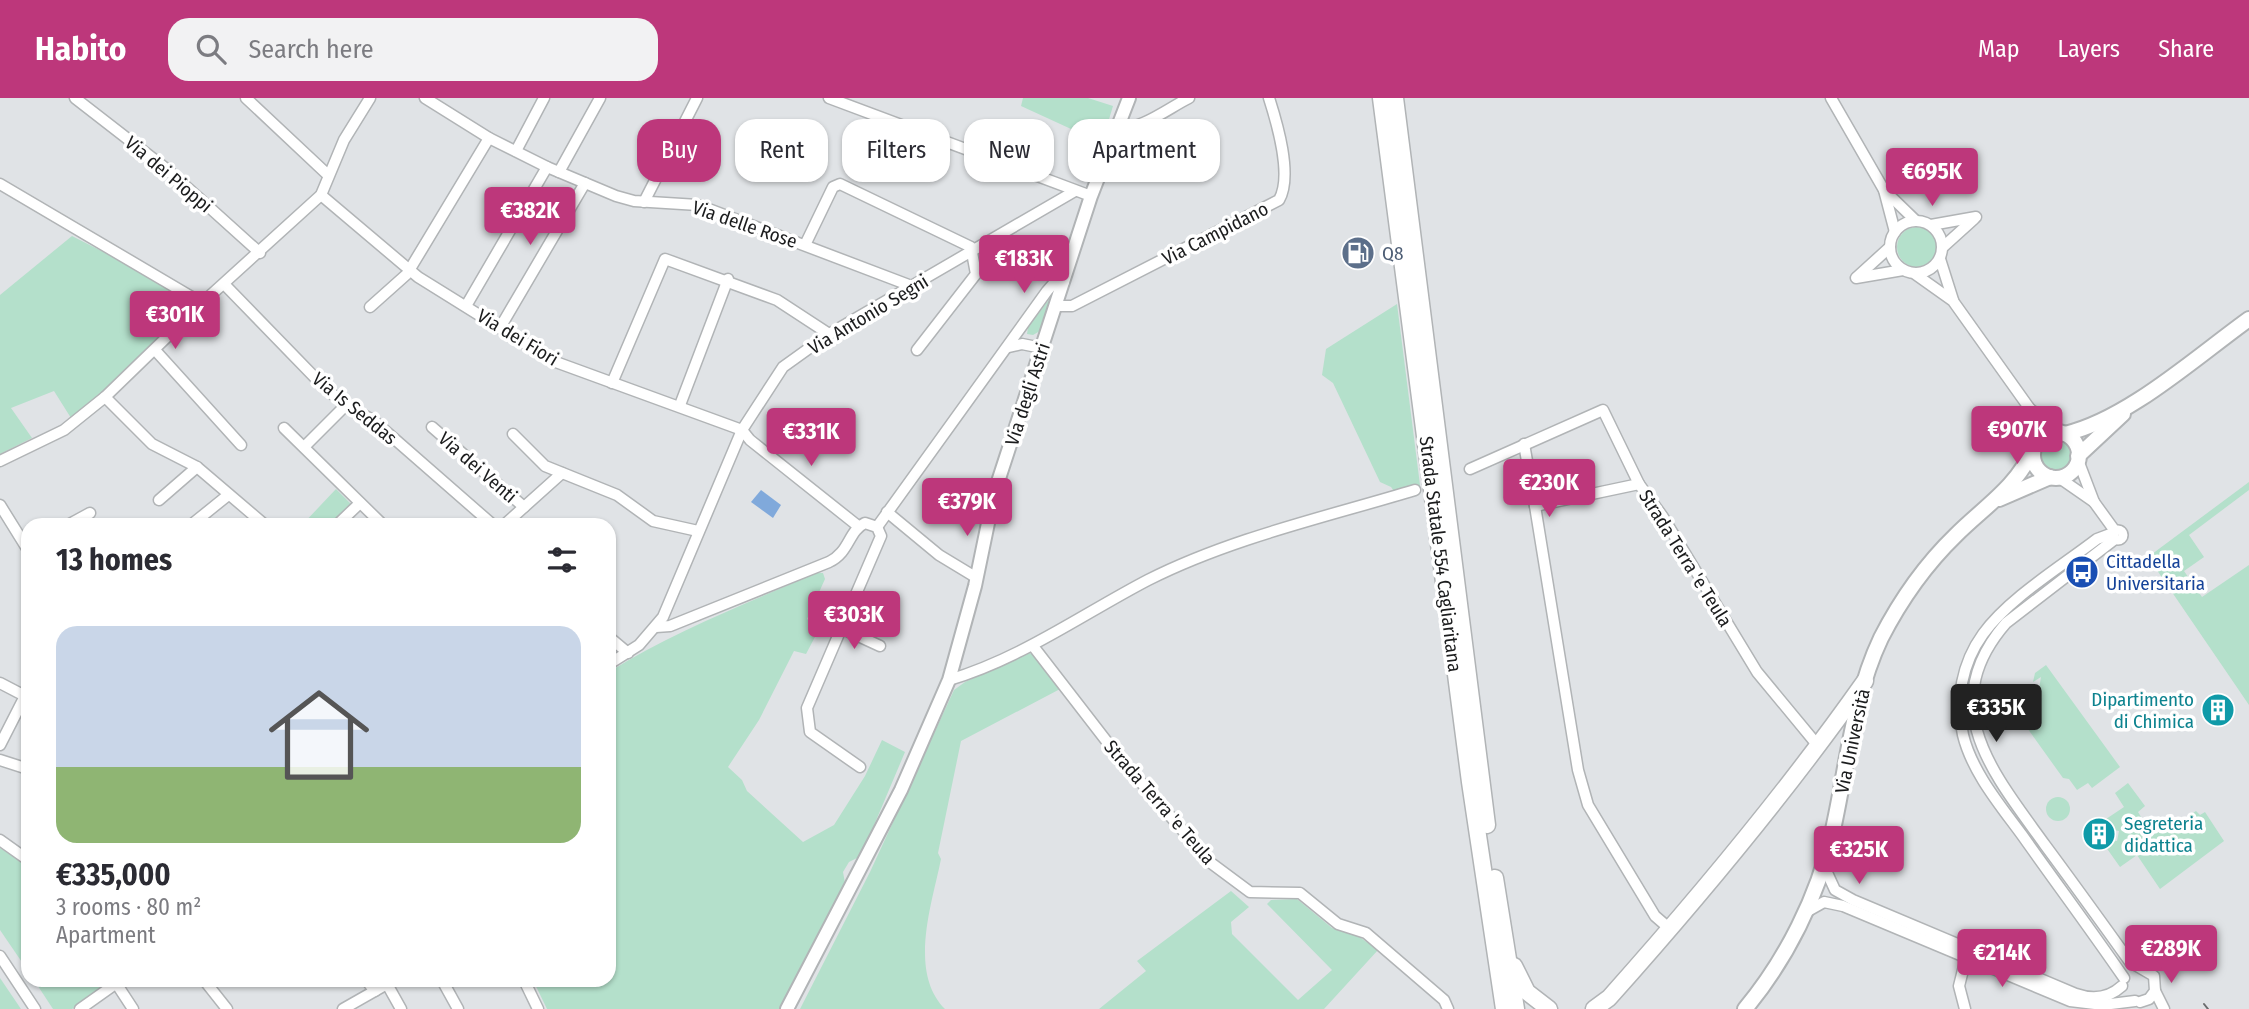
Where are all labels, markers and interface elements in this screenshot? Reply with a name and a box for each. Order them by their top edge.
search box [168,18,658,81]
text: Habito [35,29,126,69]
icon: search [192,30,230,68]
text: Search here [248,34,374,65]
text: Map [1978,35,2020,63]
text: Layers [2058,35,2120,63]
text: Share [2158,35,2214,63]
chip: Buy [637,119,721,182]
chip: Rent [735,119,828,182]
chip: Filters [842,119,950,182]
chip: New [964,119,1054,182]
chip: Apartment [1068,119,1220,182]
street label: Via dei Pioppi [120,131,217,218]
pin: €695K [1883,148,1981,208]
text: €695K [1902,157,1962,185]
pin: €382K [481,188,579,247]
text: €382K [500,196,560,224]
street label: Via delle Rose [689,196,800,253]
street label: Via Campidano [1158,197,1272,270]
fuel station icon: Q8 [1339,234,1377,272]
pin: €183K [975,236,1073,295]
place label: Q8 [1382,242,1403,265]
text: €183K [995,244,1053,272]
street label: Via Antonio Segni [804,270,932,359]
pin: €301K [126,292,224,351]
text: €301K [146,300,204,328]
street label: Via dei Fiori [473,304,563,371]
street label: Via degli Astri [1000,340,1055,448]
street label: Via Is Seddas [308,367,402,450]
pin: €907K [1968,406,2066,466]
pin: €331K [762,408,860,468]
text: €907K [1987,415,2047,443]
text: €331K [783,417,839,445]
street label: Via dei Venti [434,427,522,508]
street label: Strada Statale 554 Cagliaritana [1415,435,1466,673]
pin: €230K [1500,460,1598,519]
text: €230K [1519,468,1579,496]
pin: €379K [918,478,1016,538]
street label: Strada Terra 'e Teula [1634,485,1737,631]
text: €379K [938,487,996,515]
icon: filters [543,541,581,579]
text: 13 homes [56,542,172,578]
place label: Cittadella Universitaria [2106,550,2205,595]
bus stop icon: Cittadella Universitaria [2063,553,2101,591]
pin: €303K [805,592,903,651]
text: €303K [824,600,884,628]
icon: home [256,672,382,798]
pin: €335K [1947,684,2045,744]
street label: Via Università [1830,687,1875,796]
place label: Dipartimento di Chimica [2091,688,2194,733]
building icon: Dipartimento di Chimica [2199,691,2237,729]
text: €335K [1967,693,2025,721]
street label: Strada Terra 'e Teula [1099,735,1220,869]
place label: Segreteria didattica [2124,812,2203,857]
building icon: Segreteria didattica [2080,815,2118,853]
pin: €325K [1810,826,1908,886]
text: €325K [1830,835,1888,863]
text: €335,000 [56,857,171,893]
text: 3 rooms · 80 m² [56,893,201,921]
text: Apartment [56,921,156,949]
pin: €289K [2122,926,2220,985]
pin: €214K [1953,930,2051,989]
text: €289K [2141,934,2201,962]
text: €214K [1973,938,2031,966]

